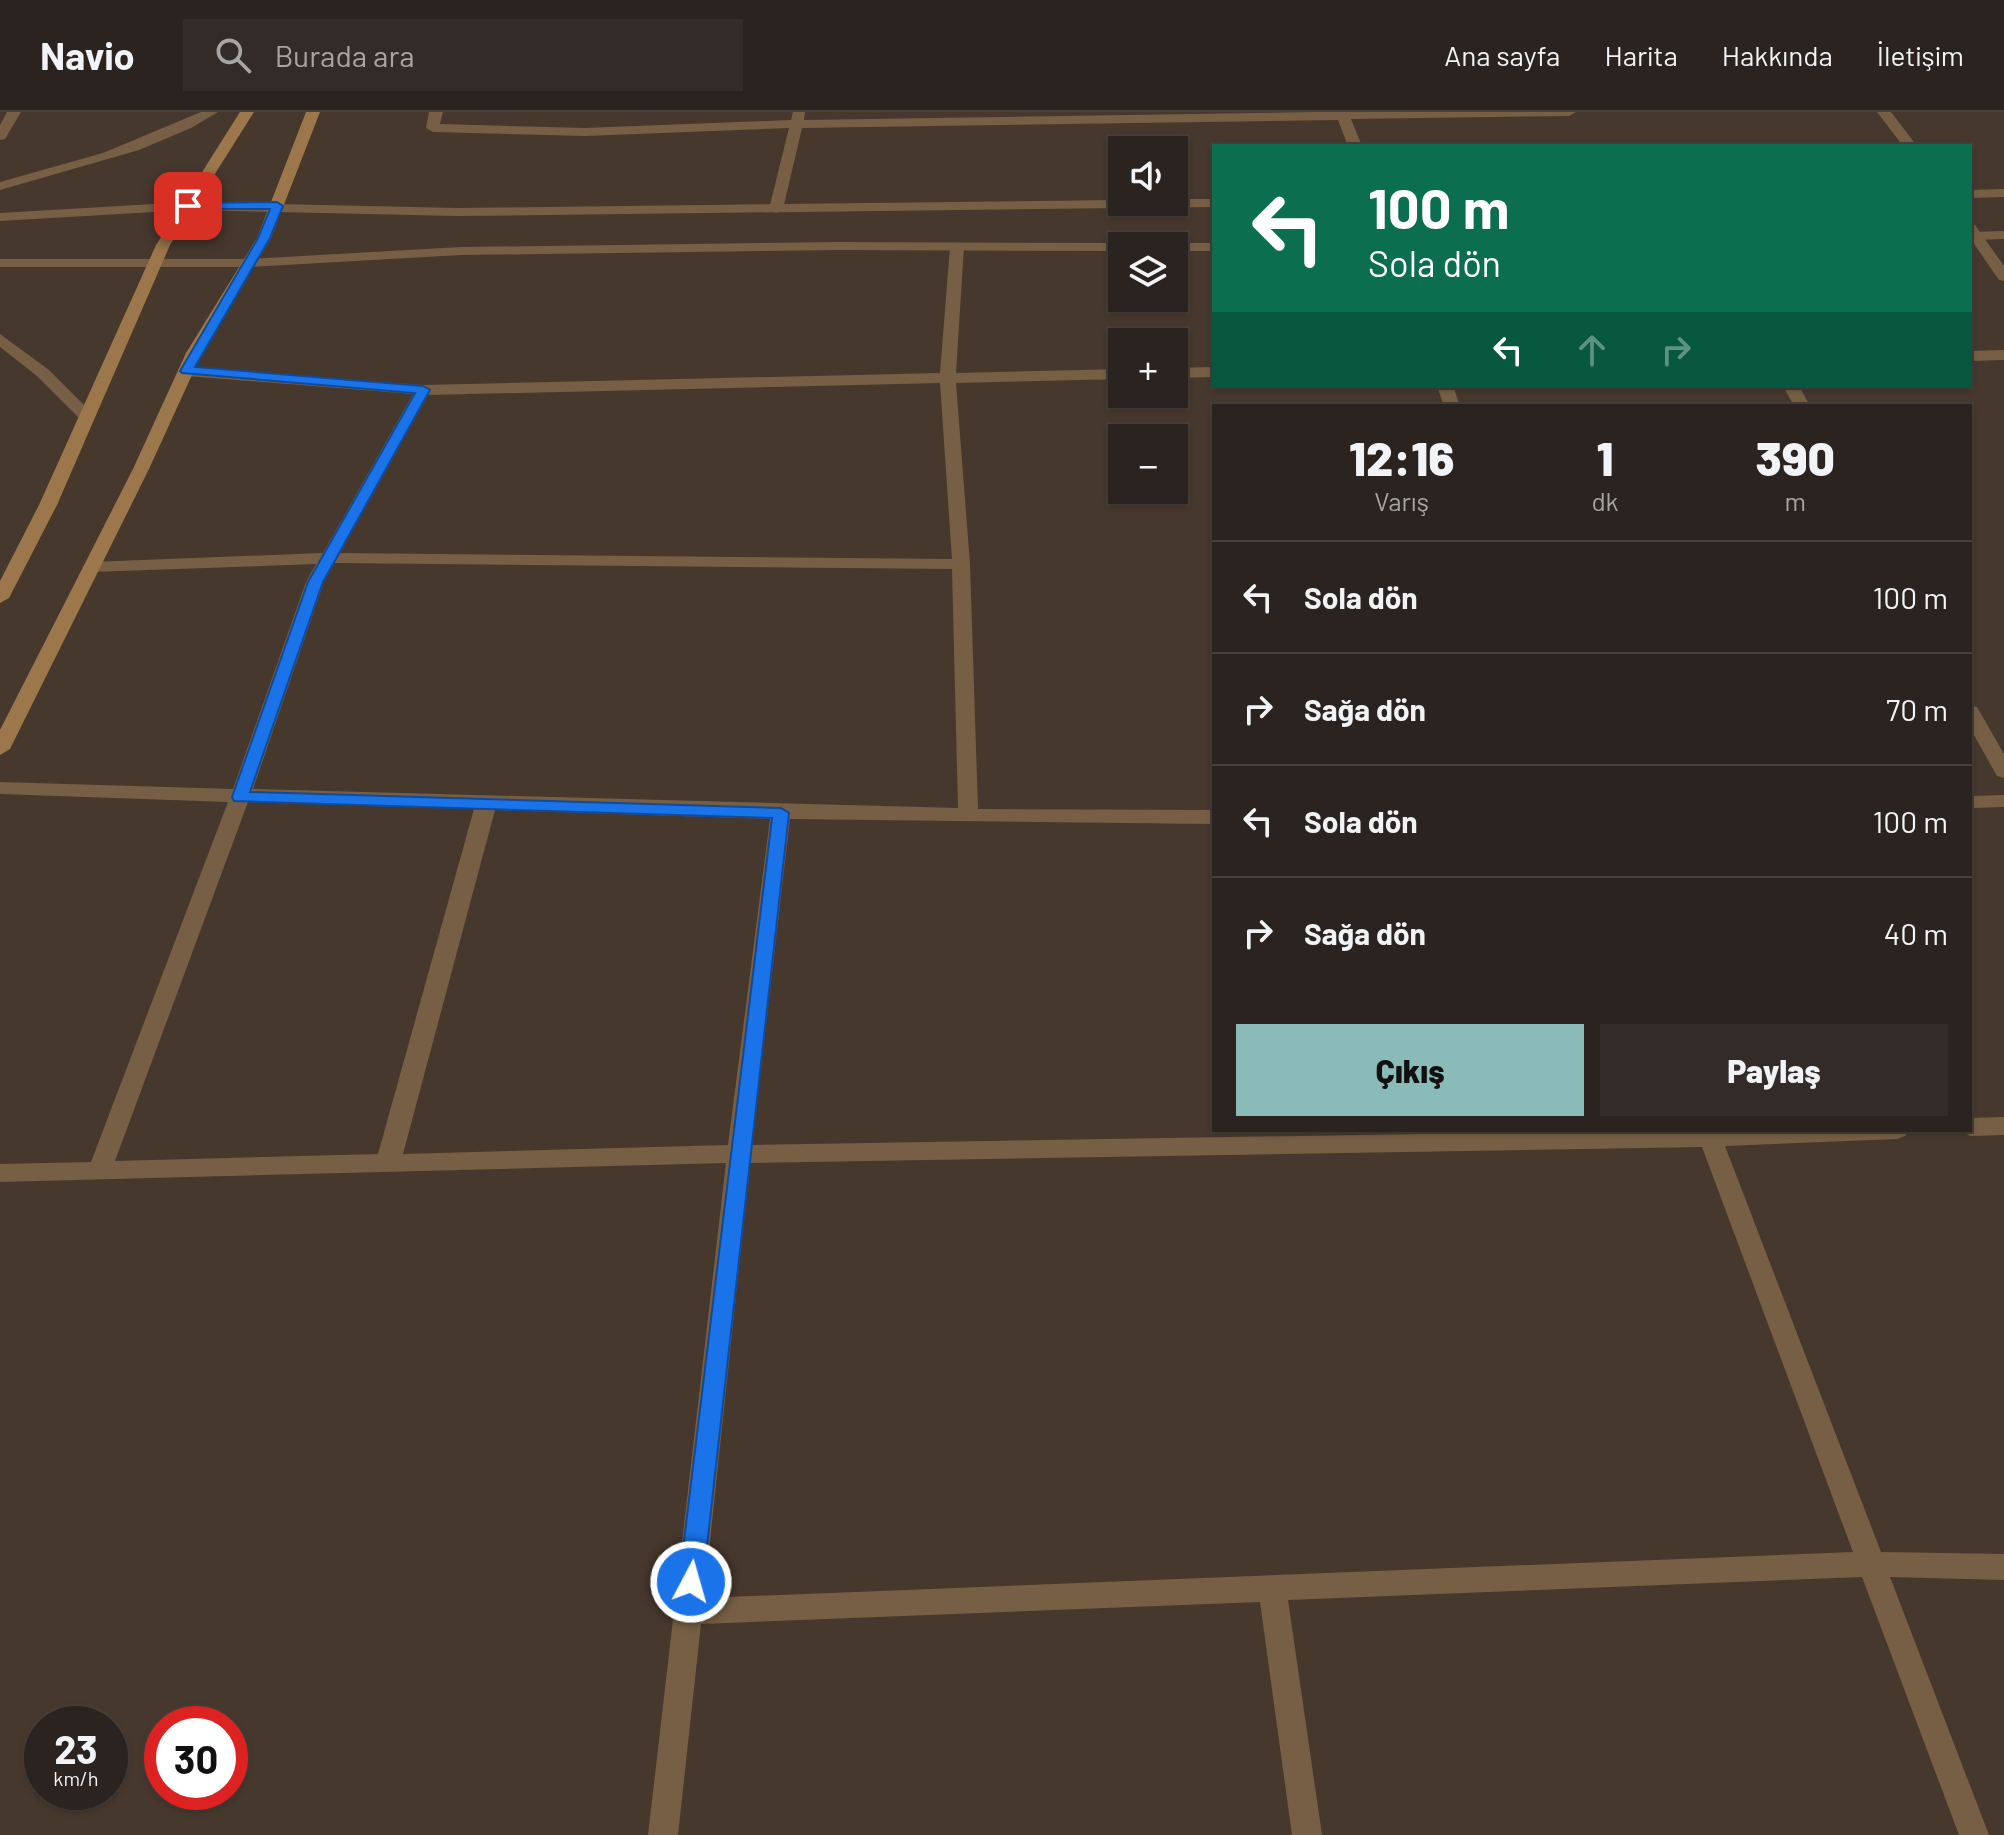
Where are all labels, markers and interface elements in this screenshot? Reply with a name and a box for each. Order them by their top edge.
search box [183,19,743,91]
text: Navio [40,32,135,78]
icon: search [211,33,255,77]
text: Burada ara [275,37,415,73]
text: Ana sayfa [1444,38,1560,72]
text: Harita [1604,38,1678,72]
text: Hakkında [1722,38,1833,72]
text: İletişim [1877,38,1964,72]
map controls [1108,136,1188,504]
button: sound [1108,136,1188,216]
pin [154,172,222,240]
text: 100 m [1368,173,1510,240]
icon: left [1236,176,1340,280]
icon: arrive [166,184,210,228]
button: layers [1108,232,1188,312]
text: Sola dön [1368,241,1501,284]
button: + [1108,328,1188,408]
icon: left [1486,328,1530,372]
icon: ahead [1570,328,1614,372]
icon: right [1654,328,1698,372]
button: − [1108,424,1188,504]
text: 12:16 [1349,428,1454,486]
text: 1 [1596,428,1614,486]
text: 390 [1756,428,1835,486]
text: Varış [1374,485,1429,516]
text: dk [1591,485,1619,516]
text: m [1785,485,1806,516]
icon: left [1236,575,1280,619]
text: Sola dön [1304,579,1418,615]
text: 100 m [1873,579,1948,615]
icon: right [1236,687,1280,731]
text: Sağa dön [1304,691,1426,727]
text: 70 m [1886,691,1948,727]
icon: left [1236,799,1280,843]
text: Sola dön [1304,803,1418,839]
text: 100 m [1873,803,1948,839]
icon: right [1236,911,1280,955]
text: Sağa dön [1304,915,1426,951]
text: 40 m [1884,915,1948,951]
button: Çıkış [1236,1024,1584,1116]
button: Paylaş [1600,1024,1948,1116]
position arrow [649,1540,733,1624]
speed limit sign: 30 [144,1706,248,1810]
text: 23 [54,1724,98,1772]
text: km/h [53,1766,99,1790]

